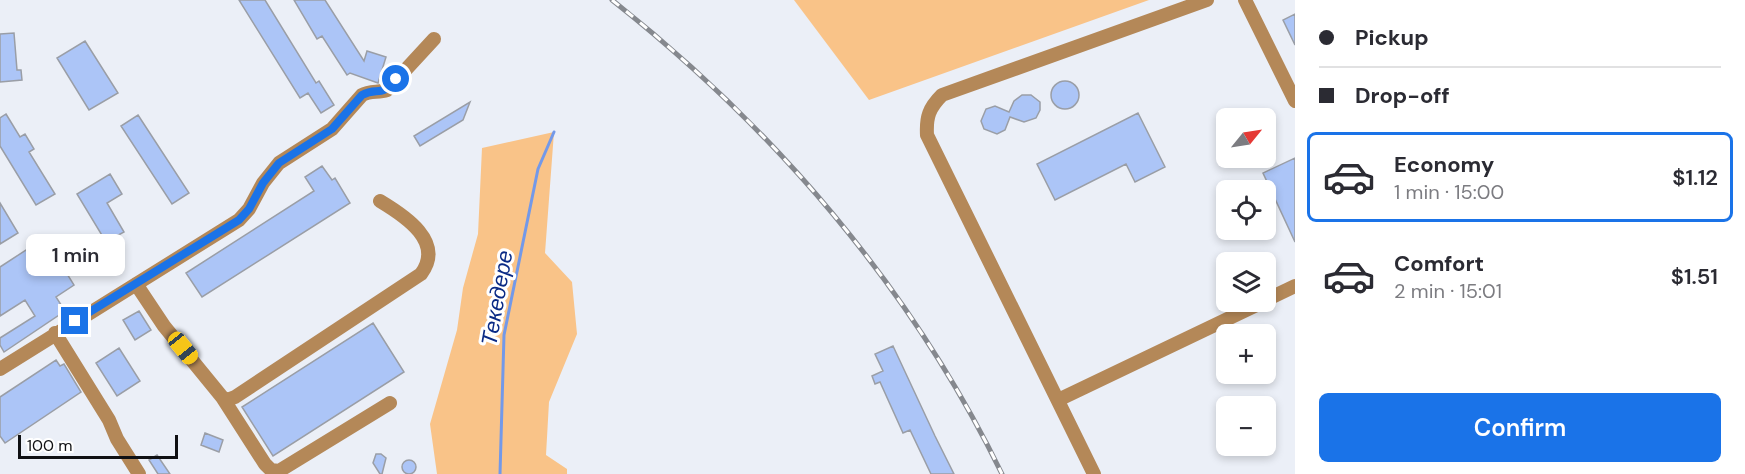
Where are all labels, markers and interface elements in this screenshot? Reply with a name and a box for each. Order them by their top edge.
text: Pickup [1355,23,1429,52]
route start [382,65,409,92]
text: Drop-off [1355,81,1450,110]
north arrow [1216,108,1276,168]
map controls [1216,108,1276,456]
icon: car [1322,150,1376,204]
text: Economy [1394,150,1494,179]
text: $1.12 [1672,163,1718,192]
text: 1 min · 15:00 [1394,179,1504,205]
button: locate [1216,180,1276,240]
callout: 1 min [26,234,124,276]
text: 1 min [52,242,99,268]
water label: Текедере [474,248,520,348]
icon: car [1322,249,1376,303]
text: Comfort [1394,249,1484,278]
button: layers [1216,252,1276,312]
text: $1.51 [1671,262,1718,291]
text: 2 min · 15:01 [1394,278,1502,304]
route end [61,307,88,334]
button: + [1216,324,1276,384]
car [165,328,201,368]
button: Confirm [1319,393,1721,462]
button: − [1216,396,1276,456]
scale bar [18,432,178,460]
text: 100 m [27,435,72,456]

